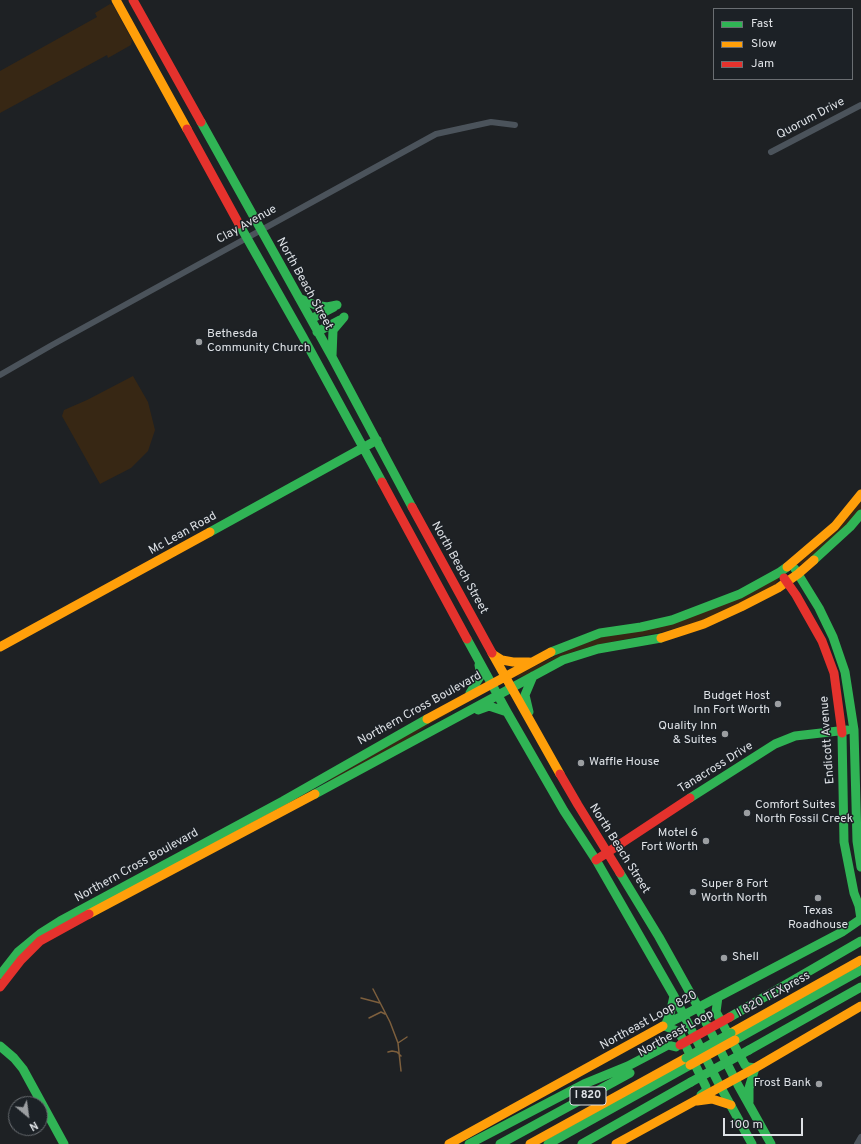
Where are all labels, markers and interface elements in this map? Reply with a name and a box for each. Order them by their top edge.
legend [713,8,853,80]
text: Fast [751,16,773,32]
text: Slow [751,36,777,52]
text: Jam [751,56,774,72]
street label: Quorum Drive [775,95,847,143]
street label: Clay Avenue [214,203,280,247]
street label: North Beach Street [273,235,335,333]
place label: Bethesda Community Church [207,328,311,356]
marker: Bethesda Community Church [194,337,204,347]
street label: Mc Lean Road [147,509,219,559]
street label: North Beach Street [428,519,490,617]
street label: Northern Cross Boulevard [356,669,484,749]
place label: Budget Host Inn Fort Worth [693,690,770,718]
street label: Endicott Avenue [818,695,838,785]
marker: Budget Host Inn Fort Worth [773,699,783,709]
place label: Quality Inn & Suites [658,720,717,748]
marker: Quality Inn & Suites [720,729,730,739]
street label: Tanacross Drive [676,739,756,797]
place label: Waffle House [589,756,659,770]
marker: Waffle House [576,758,586,768]
place label: Comfort Suites North Fossil Creek [755,799,853,827]
street label: North Beach Street [586,801,652,897]
marker: Comfort Suites North Fossil Creek [742,808,752,818]
street label: Northern Cross Boulevard [73,826,201,906]
place label: Motel 6 Fort Worth [641,827,698,855]
marker: Motel 6 Fort Worth [701,836,711,846]
place label: Super 8 Fort Worth North [701,878,768,906]
marker: Super 8 Fort Worth North [688,887,698,897]
marker: Texas Roadhouse [813,893,823,903]
place label: Texas Roadhouse [788,905,848,933]
place label: Shell [732,951,759,965]
marker: Shell [719,953,729,963]
street label: I 820 TEXpress [735,969,813,1021]
street label: Northeast Loop 820 [598,988,700,1054]
street label: Northeast Loop [636,1007,716,1061]
place label: Frost Bank [754,1077,811,1091]
marker: Frost Bank [814,1079,824,1089]
road number: I 820 [570,1087,606,1105]
north arrow [8,1096,48,1136]
scale bar [725,1110,805,1136]
text: 100 m [730,1117,763,1133]
text: N [26,1118,40,1134]

